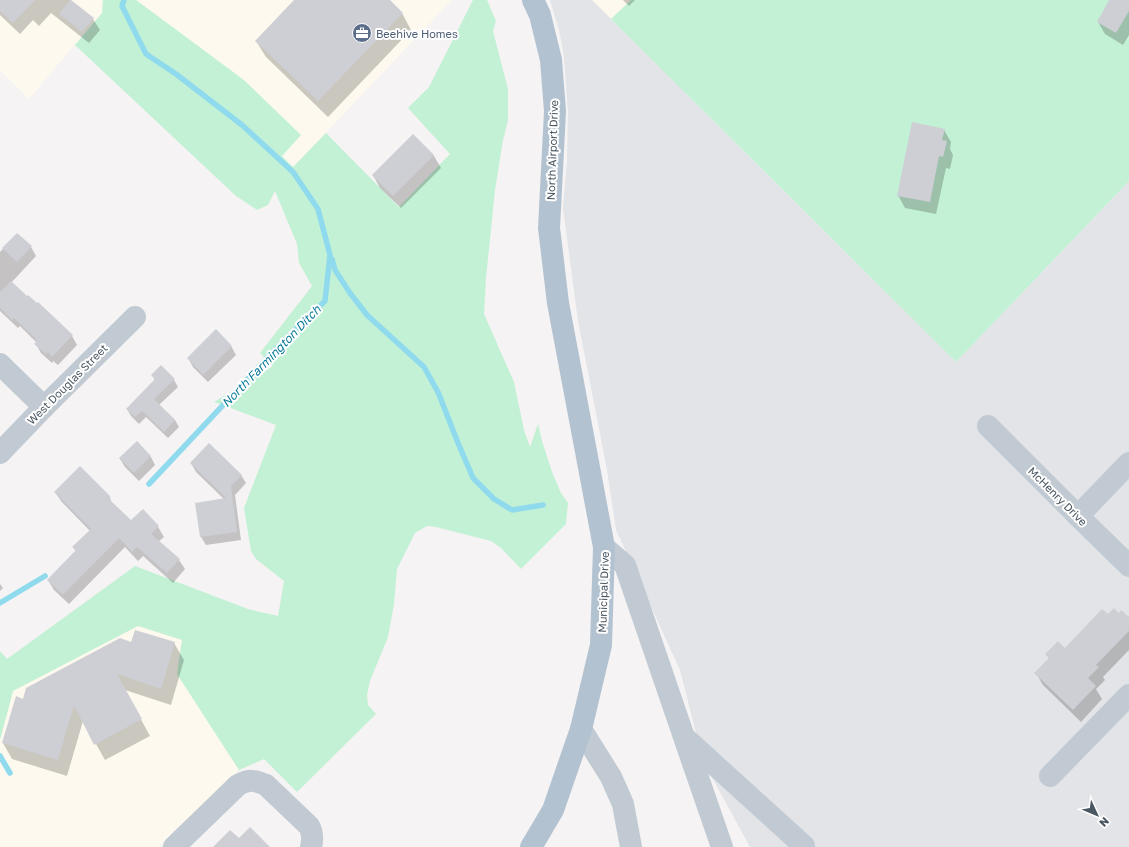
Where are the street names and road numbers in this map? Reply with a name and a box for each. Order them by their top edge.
street label: North Airport Drive [544,100,560,200]
street label: West Douglas Street [24,341,110,427]
street label: McHenry Drive [1026,464,1090,528]
street label: Municipal Drive [595,551,611,633]

